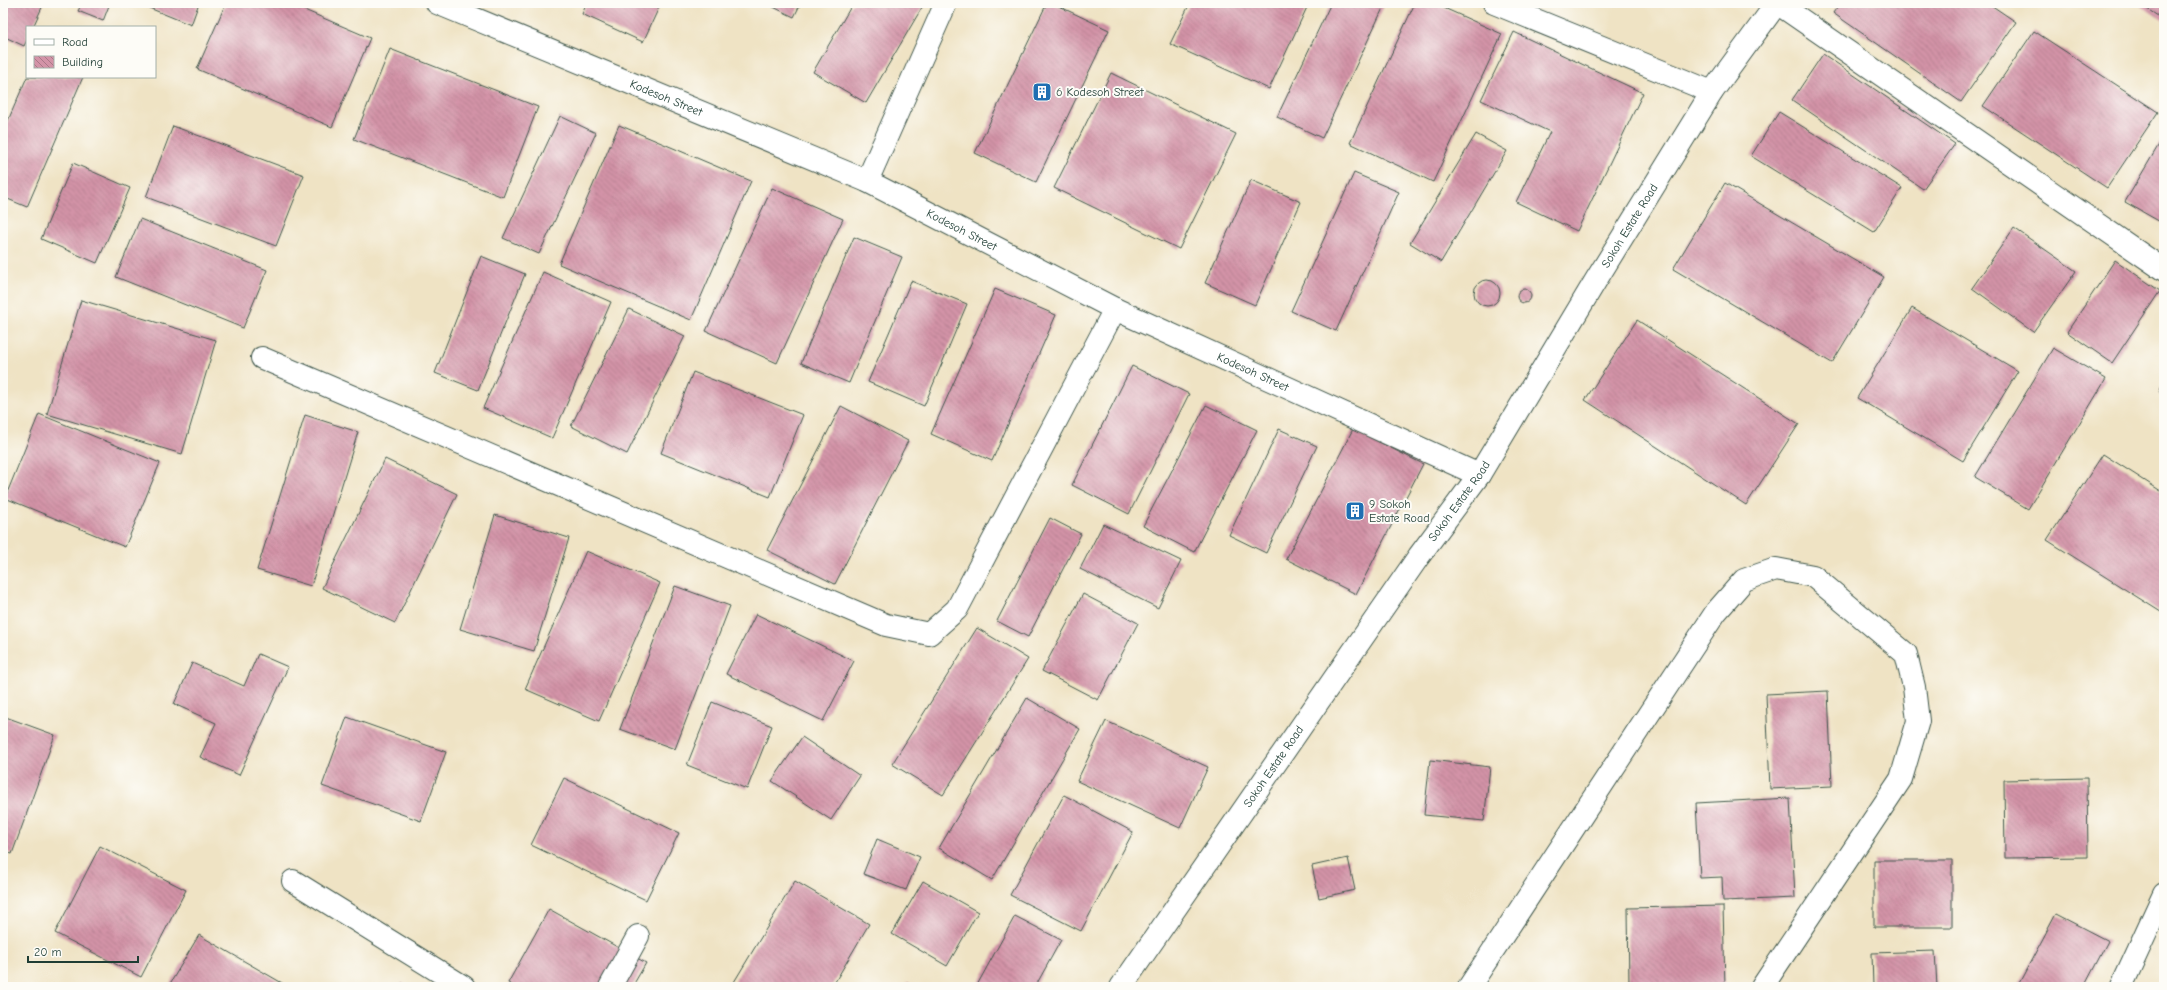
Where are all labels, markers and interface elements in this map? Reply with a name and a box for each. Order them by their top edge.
legend [26,26,156,78]
text: Road [62,35,88,49]
text: Building [62,55,103,69]
street label: Kodesoh Street [628,77,705,119]
building icon: 6 Kodesoh Street [1031,81,1053,103]
place label: 6 Kodesoh Street [1056,85,1144,99]
street label: Sokoh Estate Road [1598,181,1661,270]
street label: Kodesoh Street [924,206,1000,254]
street label: Kodesoh Street [1215,349,1291,395]
street label: Sokoh Estate Road [1425,458,1493,544]
place label: 9 Sokoh Estate Road [1369,497,1430,525]
building icon: 9 Sokoh Estate Road [1344,500,1366,522]
street label: Sokoh Estate Road [1240,723,1306,810]
scale bar [28,938,138,964]
text: 20 m [34,945,62,959]

